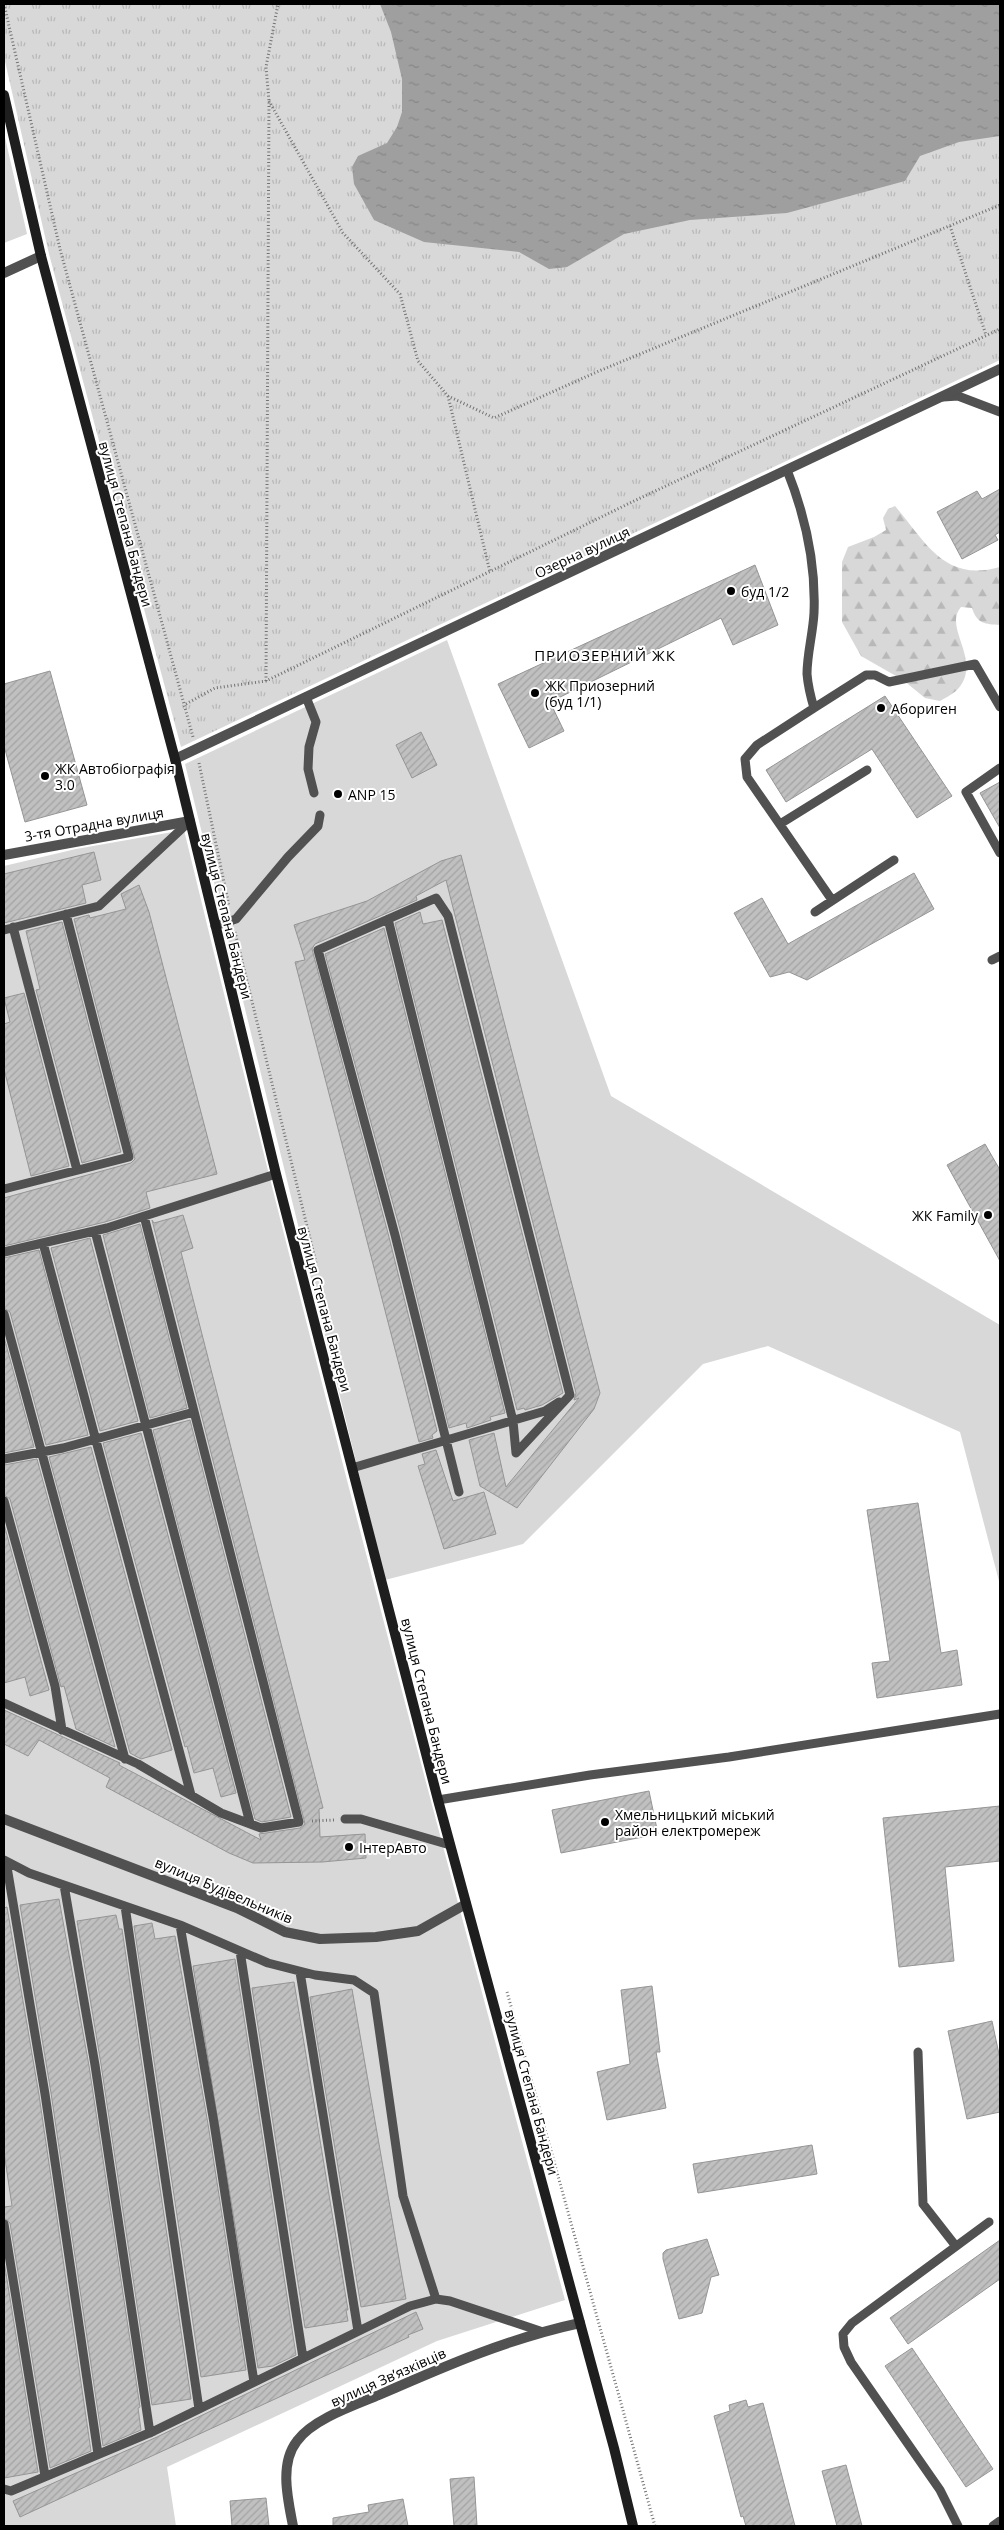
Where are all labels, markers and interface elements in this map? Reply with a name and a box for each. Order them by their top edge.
street label: вулиця Степана Бандери [95,439,157,609]
street label: Озерна вулиця [531,522,633,582]
place label: буд 1/2 [741,582,789,601]
marker: буд 1/2 [725,585,737,597]
district label: ПРИОЗЕРНИЙ ЖК [534,645,676,665]
place label: ЖК Приозерний (буд 1/1) [545,676,655,711]
marker: ЖК Приозерний (буд 1/1) [529,687,541,699]
place label: Абориген [891,699,957,718]
marker: Абориген [875,702,887,714]
place label: ЖК Автобіографія 3.0 [55,759,175,794]
marker: ЖК Автобіографія 3.0 [39,770,51,782]
place label: ANP 15 [348,785,395,804]
marker: ANP 15 [332,788,344,800]
street label: 3-тя Отрадна вулиця [23,802,165,846]
street label: вулиця Степана Бандери [197,831,257,1001]
place label: ЖК Family [912,1206,979,1225]
marker: ЖК Family [982,1209,994,1221]
street label: вулиця Степана Бандери [294,1224,356,1394]
street label: вулиця Степана Бандери [397,1616,457,1786]
place label: Хмельницький міський район електромереж [615,1805,775,1840]
marker: Хмельницький міський район електромереж [599,1816,611,1828]
place label: ІнтерАвто [359,1838,427,1857]
marker: ІнтерАвто [343,1841,355,1853]
street label: вулиця Будівельників [152,1852,296,1928]
street label: вулиця Степана Бандери [501,2007,563,2177]
street label: вулиця Звʼязківців [327,2343,449,2411]

